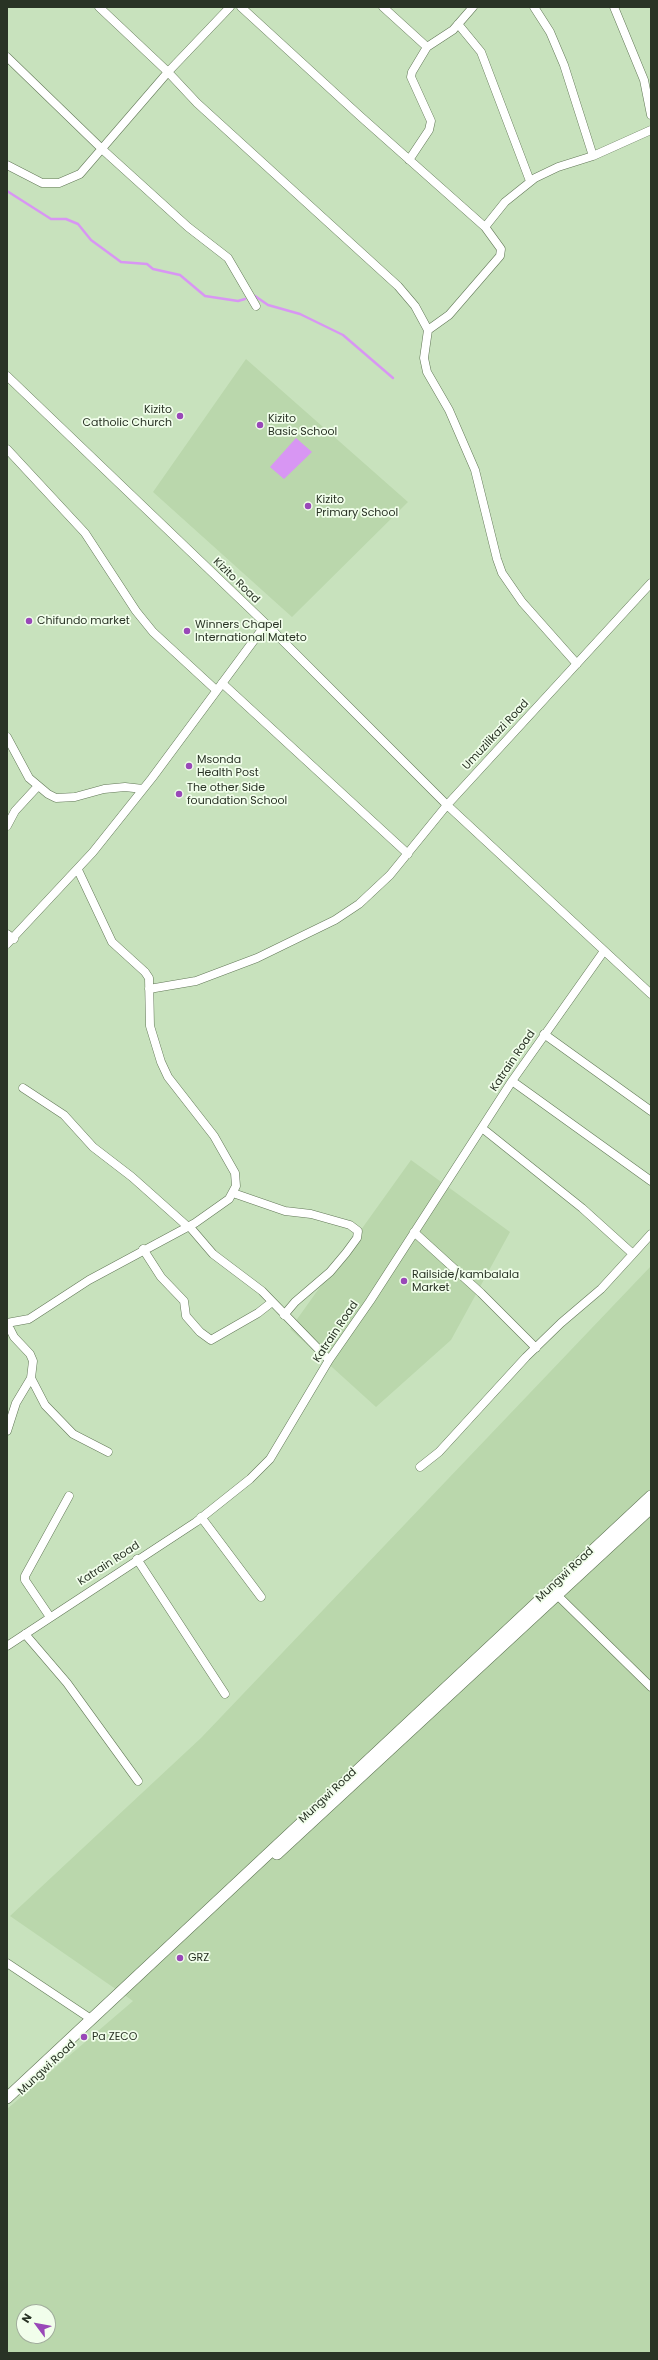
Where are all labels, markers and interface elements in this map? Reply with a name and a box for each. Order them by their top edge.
place label: Kizito Catholic Church [83,403,172,429]
marker: Kizito Catholic Church [175,411,185,421]
place label: Kizito Basic School [268,412,337,438]
marker: Kizito Basic School [255,420,265,430]
place label: Kizito Primary School [316,493,398,519]
marker: Kizito Primary School [303,501,313,511]
street label: Kizito Road [210,556,262,606]
place label: Chifundo market [37,614,130,628]
marker: Chifundo market [24,616,34,626]
place label: Winners Chapel International Mateto [195,618,307,644]
marker: Winners Chapel International Mateto [182,626,192,636]
street label: Umuzilikazi Road [460,697,532,773]
place label: Msonda Health Post [197,753,259,779]
marker: Msonda Health Post [184,761,194,771]
place label: The other Side foundation School [187,781,287,807]
marker: The other Side foundation School [174,789,184,799]
street label: Katrain Road [488,1028,538,1094]
place label: Railside/kambalala Market [412,1268,519,1294]
marker: Railside/kambalala Market [399,1276,409,1286]
street label: Katrain Road [311,1299,361,1365]
street label: Katrain Road [76,1539,142,1589]
street label: Mungwi Road [533,1545,597,1605]
street label: Mungwi Road [296,1766,360,1826]
place label: GRZ [188,1951,209,1965]
marker: GRZ [175,1953,185,1963]
place label: Pa ZECO [92,2030,137,2044]
marker: Pa ZECO [79,2032,89,2042]
street label: Mungwi Road [15,2038,79,2098]
north arrow [16,2304,56,2344]
text: N [18,2310,36,2326]

